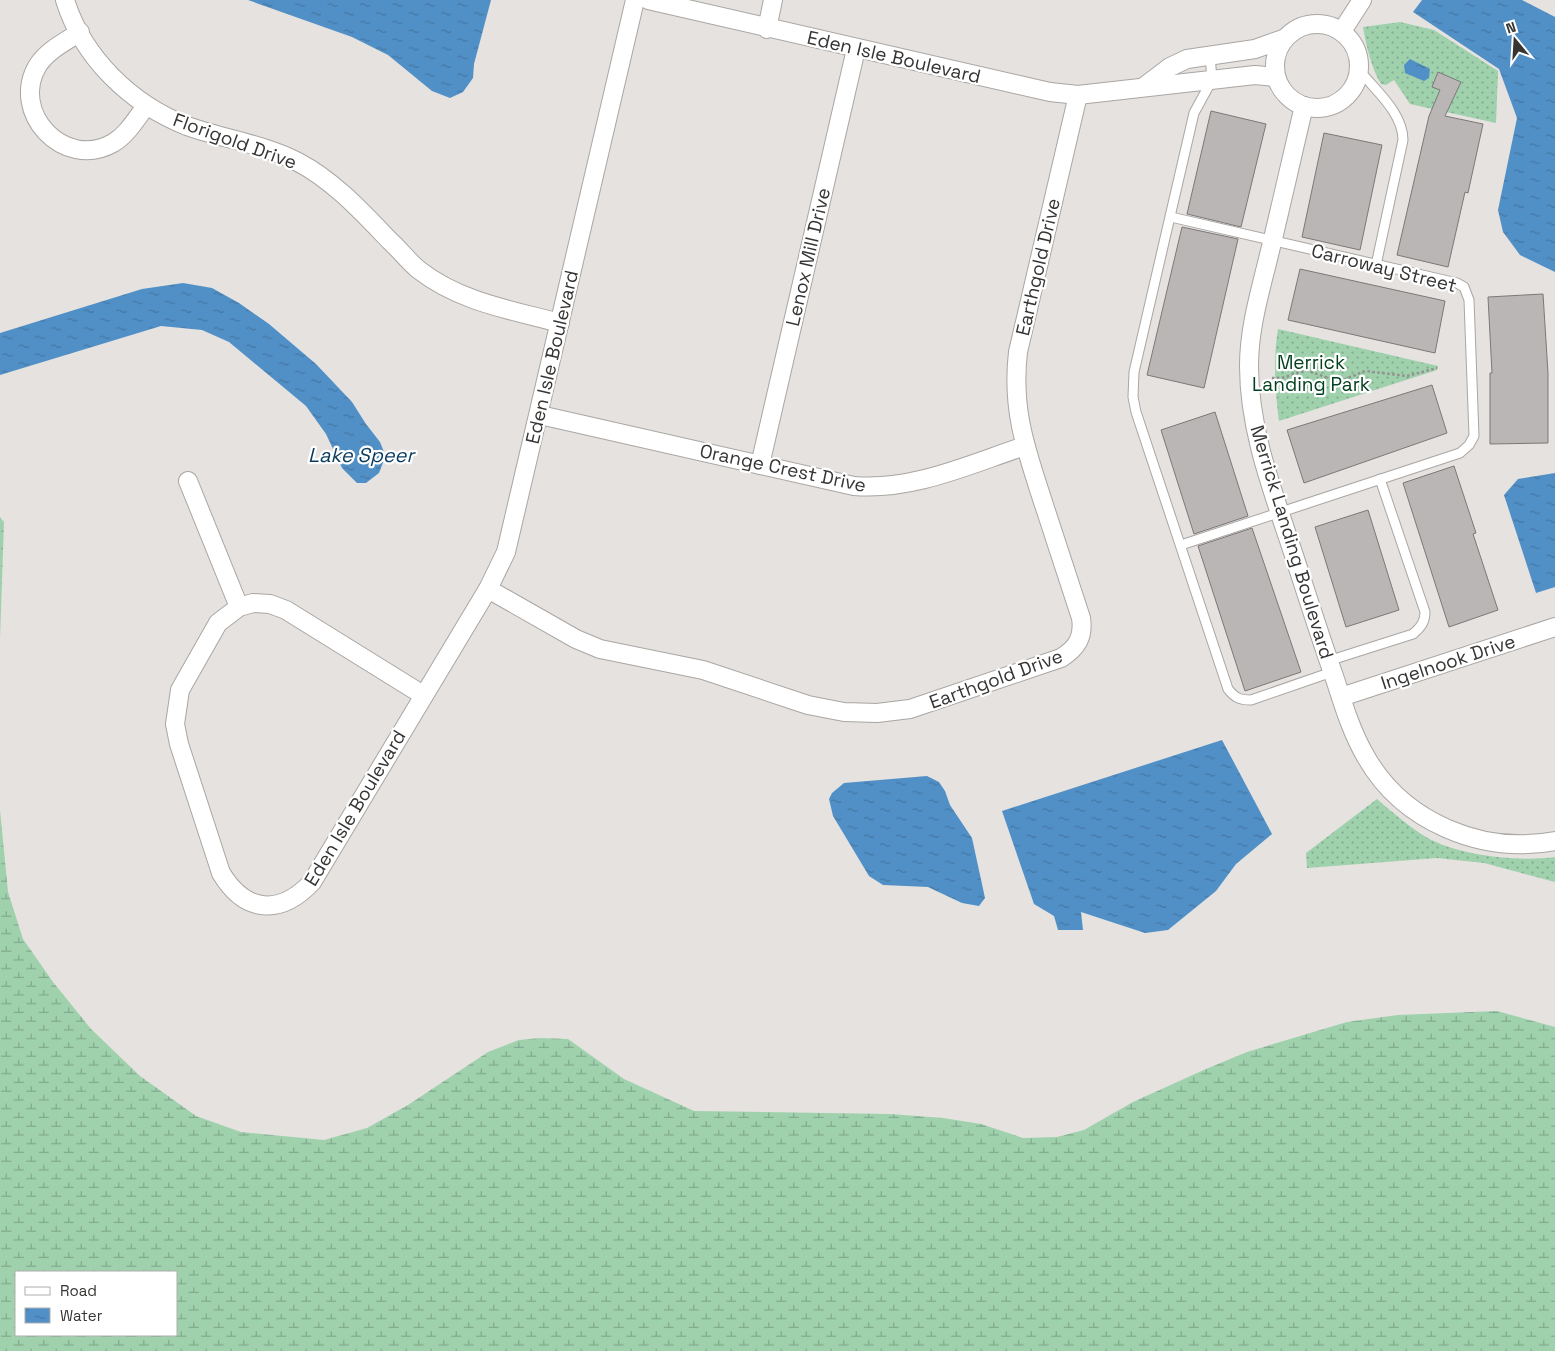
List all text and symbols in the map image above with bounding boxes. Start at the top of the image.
north arrow [1490,15,1540,65]
text: N [1504,18,1518,38]
street label: Eden Isle Boulevard [805,25,983,89]
street label: Florigold Drive [170,107,300,175]
street label: Lenox Mill Drive [780,185,836,329]
street label: Earthgold Drive [1010,196,1066,338]
street label: Carroway Street [1309,238,1459,298]
street label: Eden Isle Boulevard [520,268,584,446]
park label: Merrick Landing Park [1252,350,1370,397]
street label: Merrick Landing Boulevard [1245,422,1339,662]
street label: Orange Crest Drive [697,438,869,498]
water label: Lake Speer [308,442,416,468]
street label: Ingelnook Drive [1377,628,1519,696]
street label: Earthgold Drive [926,643,1066,715]
street label: Eden Isle Boulevard [299,725,411,891]
legend [15,1271,178,1336]
text: Road [60,1281,97,1300]
text: Water [60,1306,103,1325]

